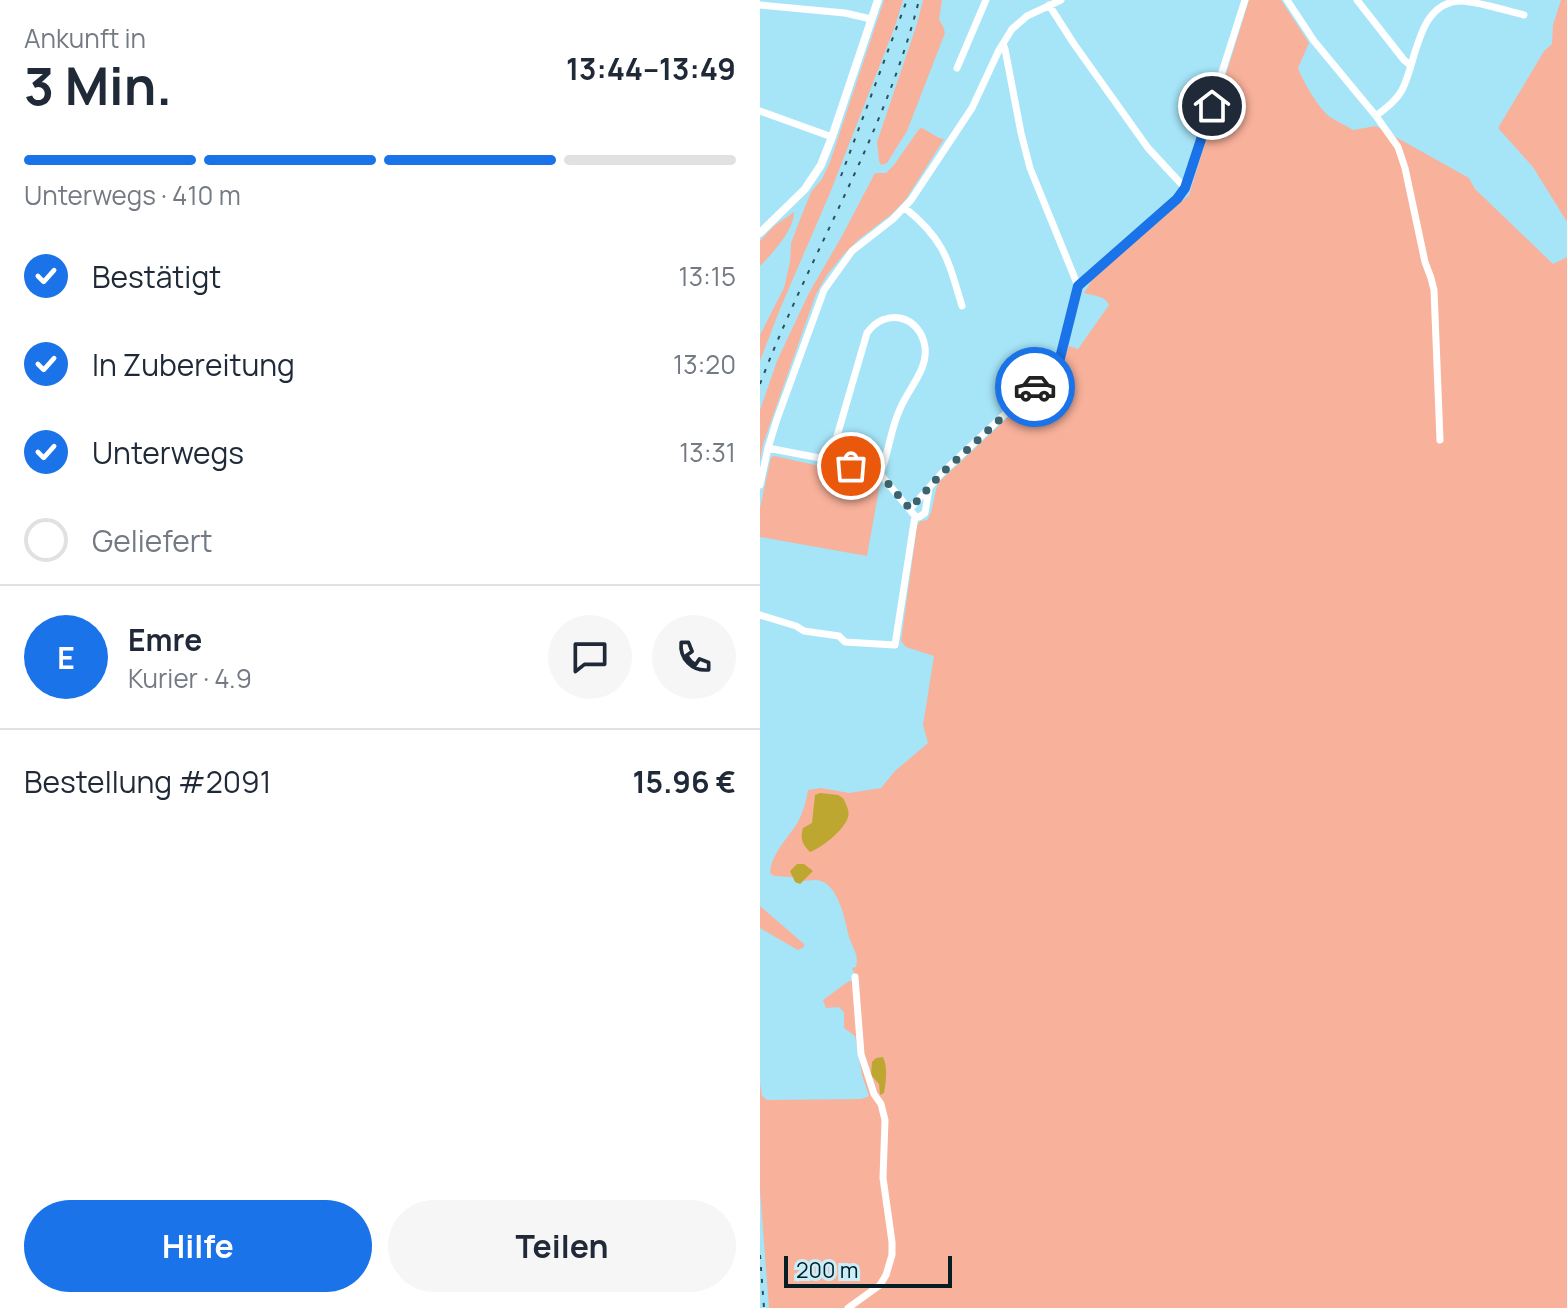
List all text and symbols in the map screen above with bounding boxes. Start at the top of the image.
text: Ankunft in [24,20,146,56]
text: 13:44–13:49 [566,48,736,89]
text: 3 Min. [24,50,172,121]
pin [1178,72,1246,140]
icon: home [1190,84,1234,128]
text: Unterwegs · 410 m [24,177,241,213]
icon: check [24,254,68,298]
text: Bestätigt [92,256,221,297]
text: 13:15 [679,258,736,294]
icon: check [24,342,68,386]
text: In Zubereitung [92,344,295,385]
text: 13:20 [673,346,736,382]
courier [995,347,1075,427]
icon: car [1013,365,1057,409]
icon: check [24,430,68,474]
text: Unterwegs [92,432,244,473]
pin [817,432,885,500]
text: 13:31 [679,434,736,470]
icon: bag [829,444,873,488]
text: Geliefert [92,520,213,561]
button: chat [548,615,632,699]
button: phone [652,615,736,699]
text: Emre [128,619,202,660]
text: E [57,637,75,678]
text: Kurier · 4.9 [128,660,252,696]
text: Bestellung #2091 [24,761,271,802]
text: 15.96 € [632,761,736,802]
button: Hilfe [24,1200,372,1292]
button: Teilen [388,1200,736,1292]
scale bar [784,1252,952,1288]
text: 200 m [796,1255,858,1285]

